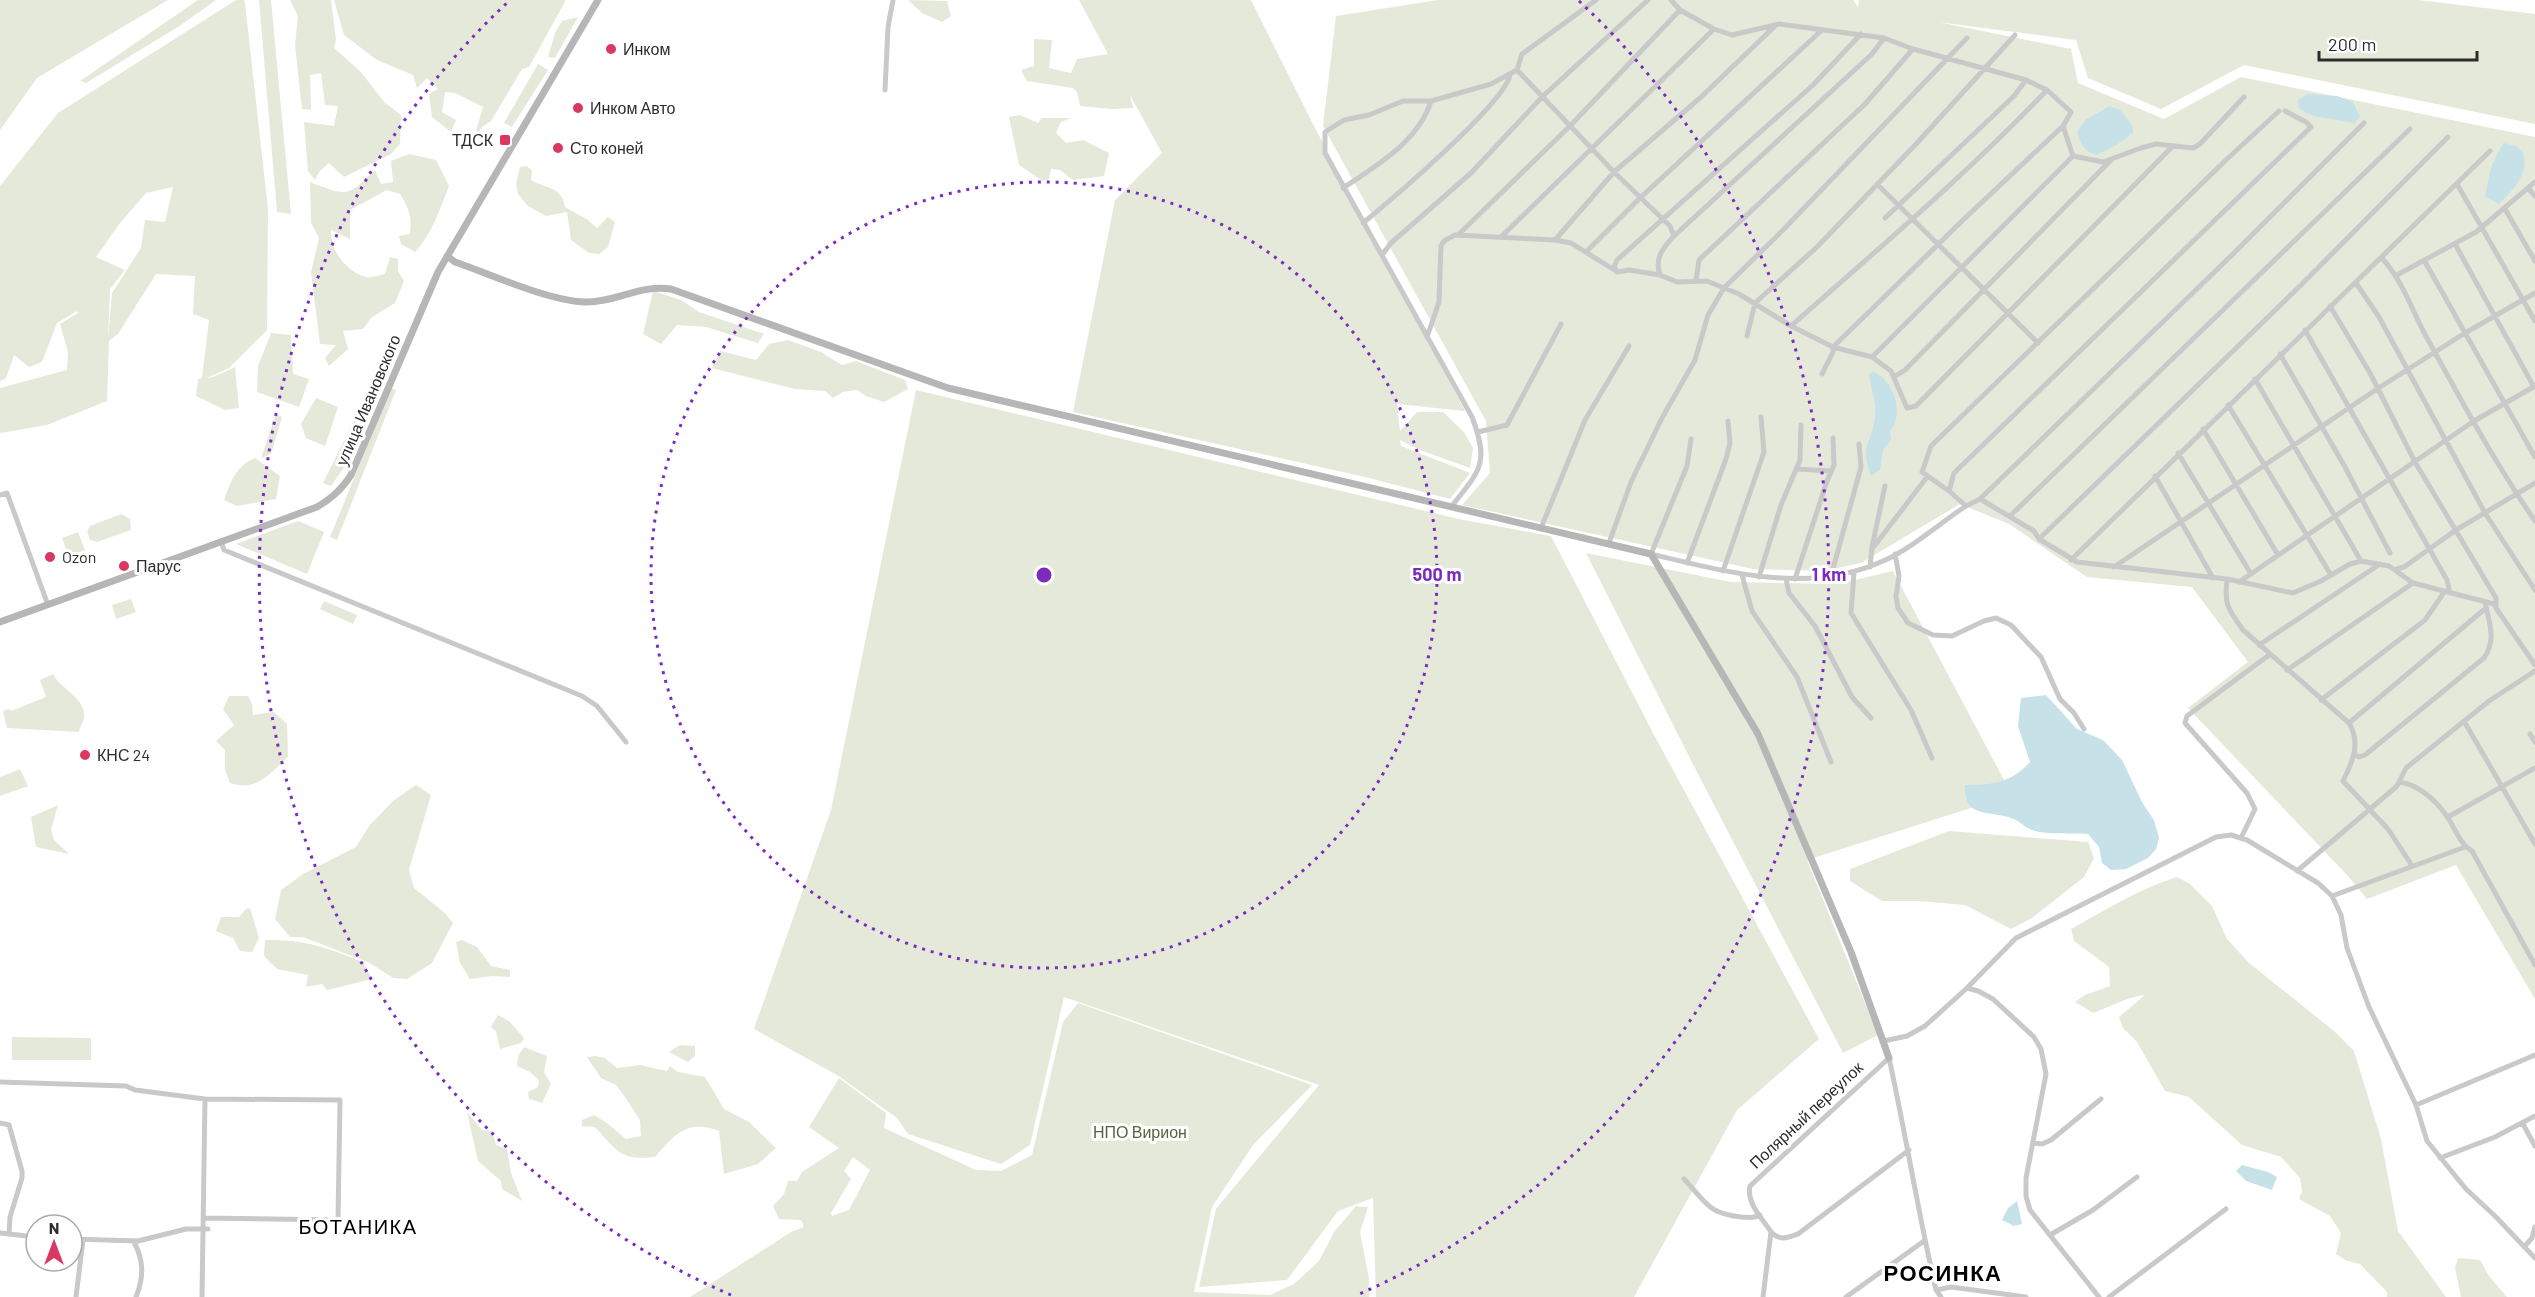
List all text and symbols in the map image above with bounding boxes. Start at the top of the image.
scale bar [2319,24,2476,62]
text: 200 m [2328,33,2376,55]
place label: Инком [623,39,670,58]
marker: Инком [604,42,618,56]
place label: Инком Авто [590,98,676,117]
marker: Инком Авто [571,101,585,115]
place label: ТДСК [452,130,494,149]
marker: ТДСК [498,133,512,147]
place label: Сто коней [570,138,644,157]
marker: Сто коней [551,141,565,155]
street label: улица Ивановского [331,331,404,468]
place label: Ozon [62,547,96,566]
marker: Ozon [43,550,57,564]
place label: Парус [136,556,181,575]
marker: Парус [117,559,131,573]
text: 500 m [1413,563,1461,585]
text: 1 km [1812,563,1846,585]
centre of rings [1034,565,1054,585]
place label: КНС 24 [97,745,150,764]
marker: КНС 24 [78,748,92,762]
street label: Полярный переулок [1745,1057,1867,1172]
park label: НПО Вирион [1093,1122,1187,1141]
north arrow [24,1213,84,1273]
district label: БОТАНИКА [298,1214,418,1238]
text: N [49,1218,59,1237]
district label: РОСИНКА [1884,1259,2002,1285]

